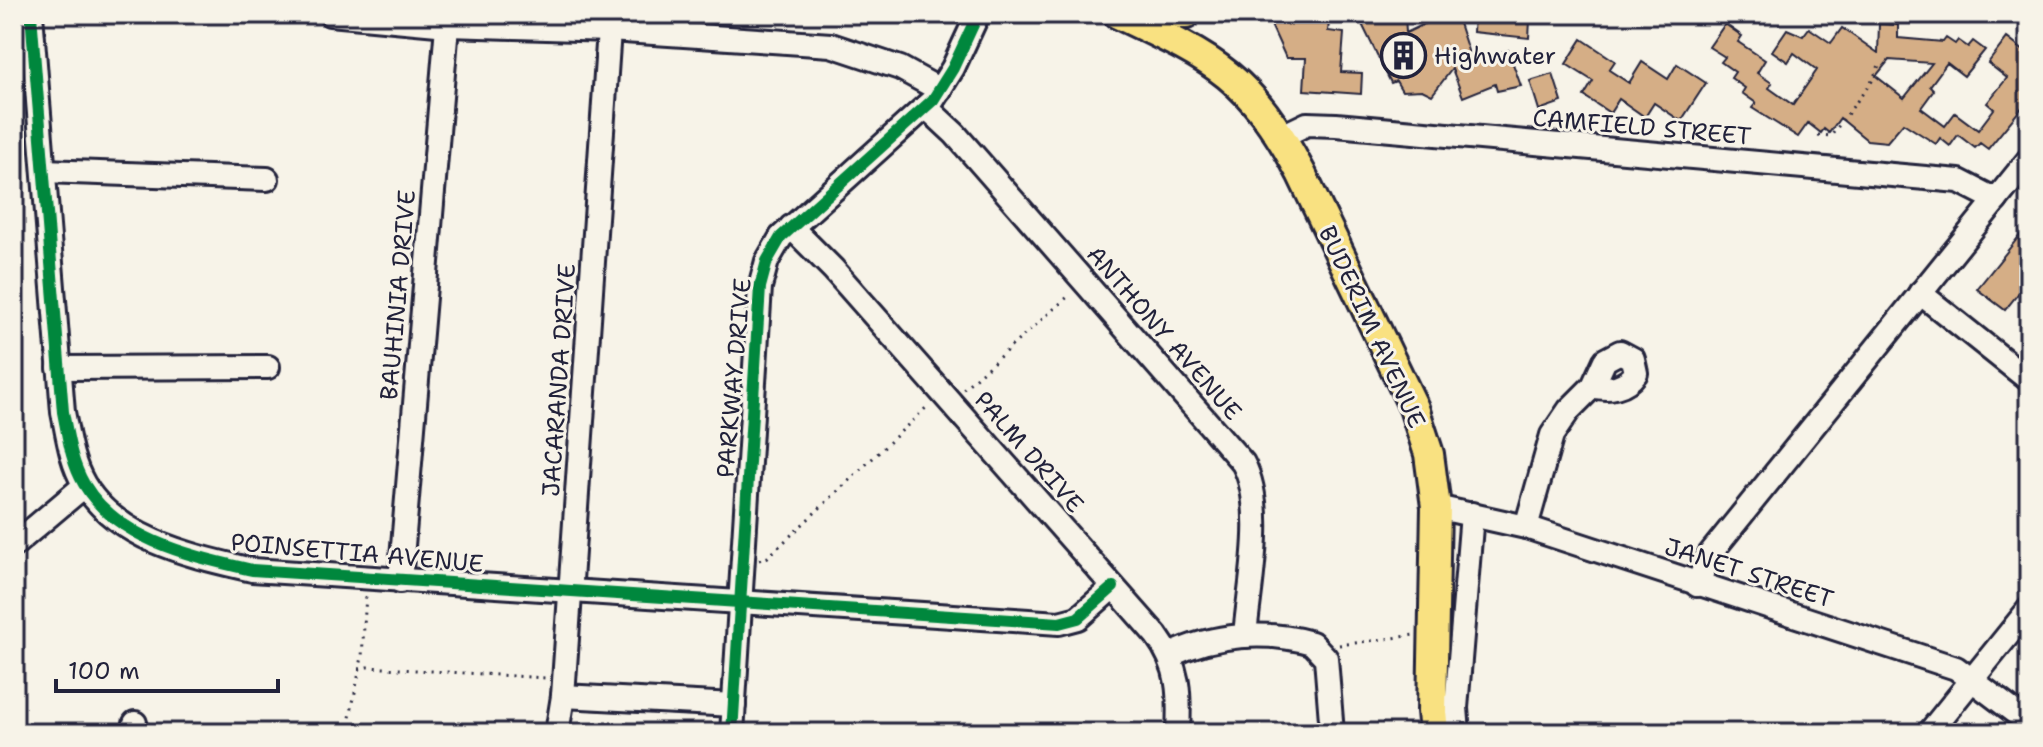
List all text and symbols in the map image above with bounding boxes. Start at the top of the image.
building icon: Highwater [1379,32,1427,80]
place label: Highwater [1434,40,1556,72]
street label: CAMFIELD STREET [1531,101,1753,153]
street label: BAUHINIA DRIVE [373,188,423,402]
street label: BUDERIM AVENUE [1311,221,1433,433]
street label: ANTHONY AVENUE [1079,239,1249,427]
street label: JACARANDA DRIVE [535,262,583,498]
street label: PARKWAY DRIVE [709,277,759,479]
street label: PALM DRIVE [967,384,1091,520]
street label: POINSETTIA AVENUE [229,526,485,580]
street label: JANET STREET [1660,531,1838,615]
scale bar [56,643,278,693]
text: 100 m [68,655,140,687]

